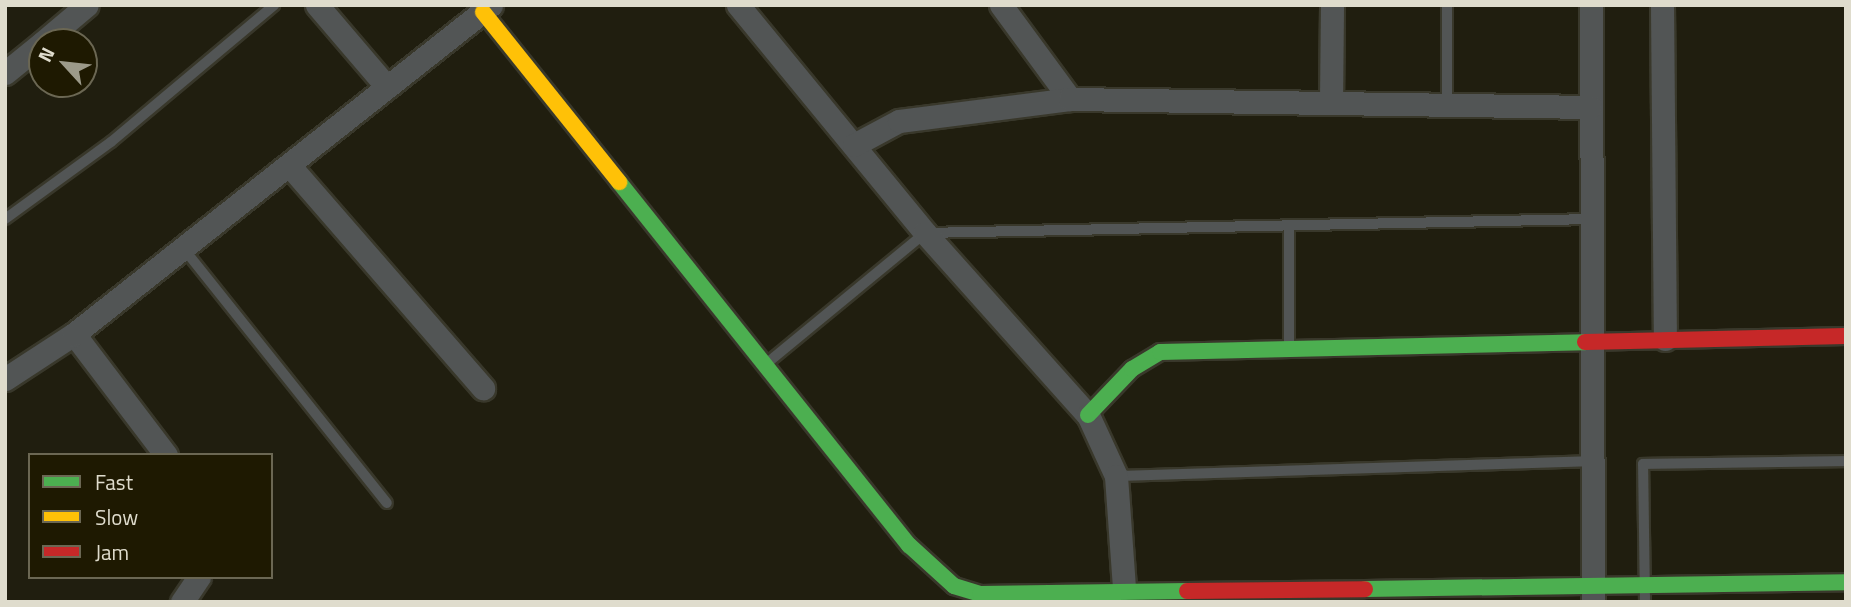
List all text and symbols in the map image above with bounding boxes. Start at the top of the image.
north arrow [28,28,98,98]
text: N [30,42,62,67]
legend [28,453,273,579]
text: Fast [95,466,133,498]
text: Slow [95,501,138,533]
text: Jam [95,536,129,568]

